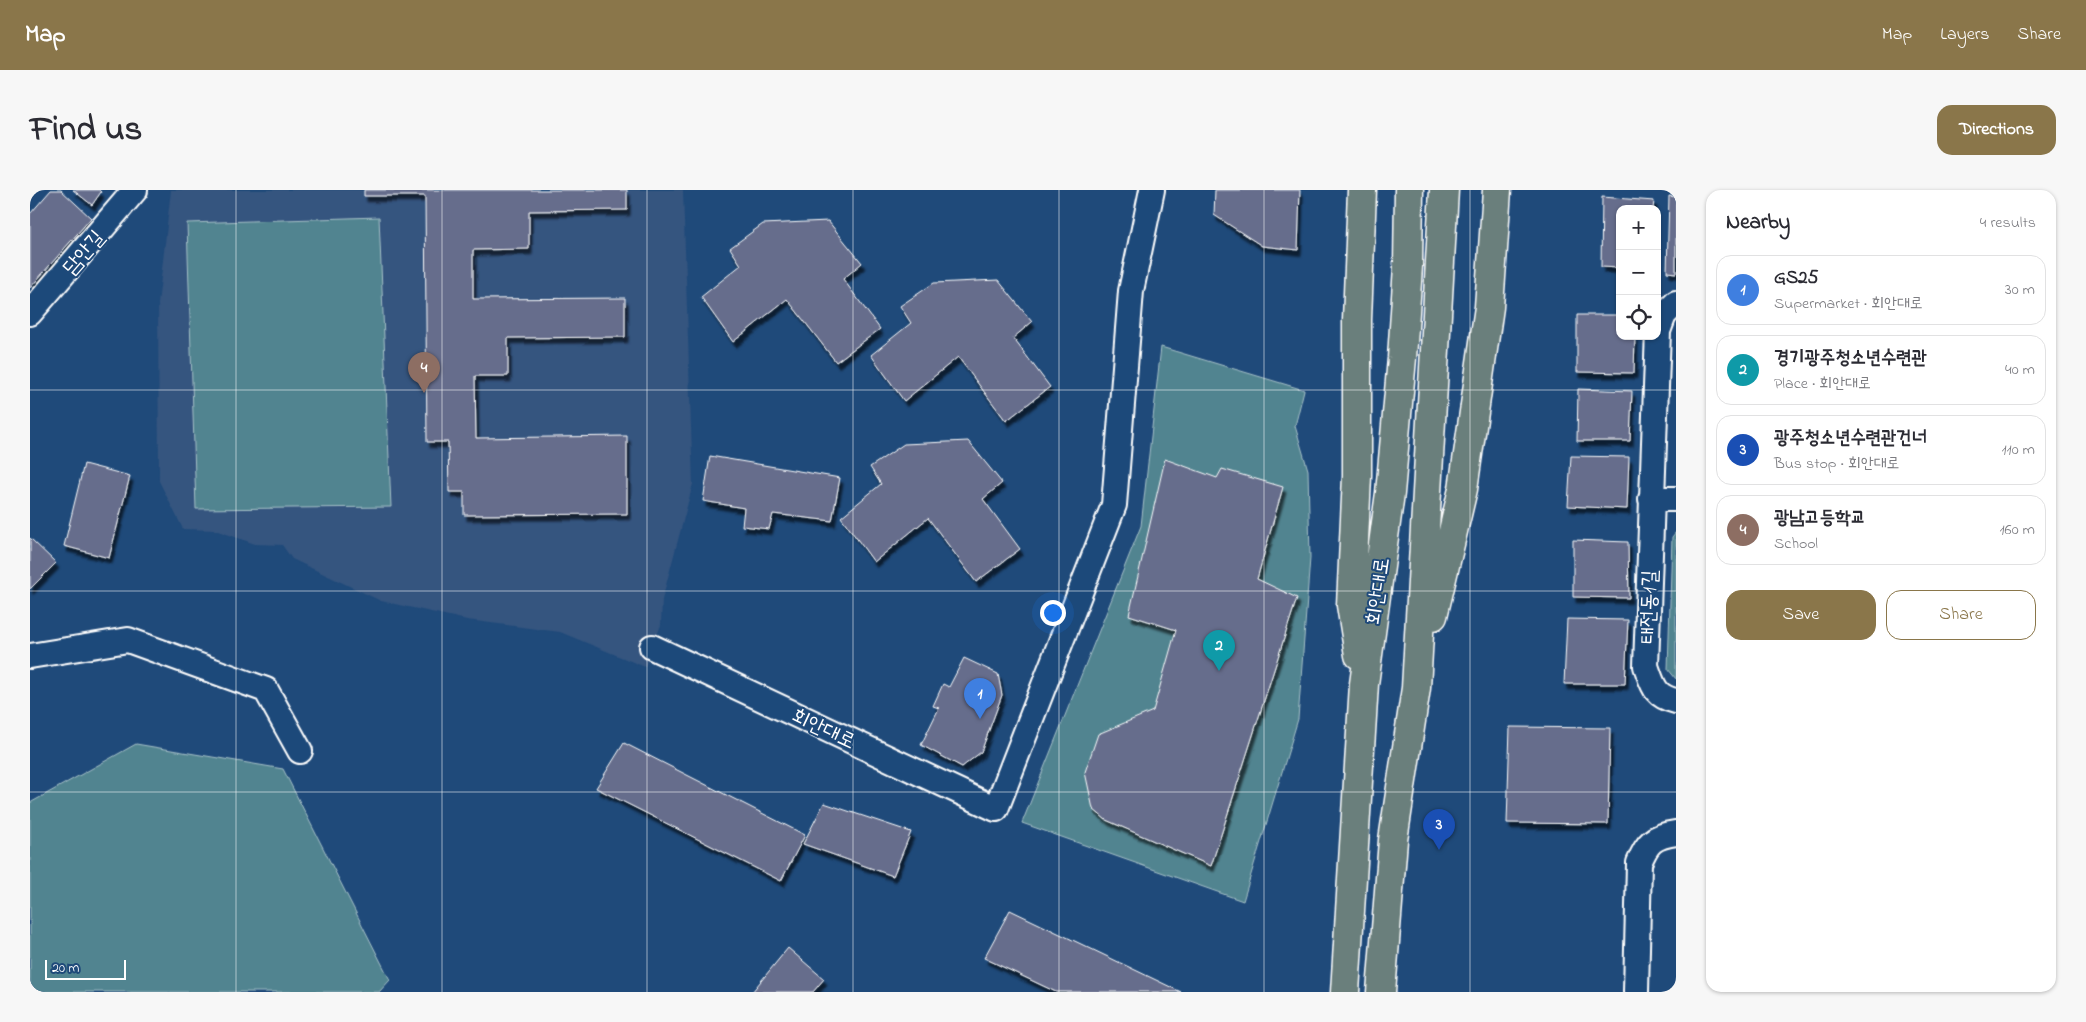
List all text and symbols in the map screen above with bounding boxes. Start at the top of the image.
text: Map [25,18,66,53]
text: Map [1882,22,1912,48]
text: Layers [1940,22,1990,48]
text: Share [2018,22,2061,48]
text: Find us [30,105,142,156]
button: Directions [1937,105,2056,155]
map controls [1616,205,1661,340]
button: + [1616,205,1661,250]
text: Nearby [1726,208,1790,238]
text: 4 results [1980,211,2036,235]
street label: 담안길 [57,224,113,282]
button: − [1616,250,1661,295]
text: GS25 [1774,265,1818,292]
text: 1 [1740,278,1746,302]
text: 30 m [2005,278,2035,302]
text: Supermarket · 회안대로 [1774,292,1923,316]
button: locate [1616,295,1661,340]
text: 경기광주청소년수련관 [1774,345,1927,372]
pin: 4 [408,352,440,393]
text: 2 [1739,358,1747,382]
text: 40 m [2005,358,2035,382]
text: Place · 회안대로 [1774,372,1871,396]
text: 광주청소년수련관건너 [1774,425,1927,452]
text: 3 [1740,438,1746,462]
text: 110 m [2001,438,2035,462]
text: Bus stop · 회안대로 [1774,452,1899,476]
text: 광남고등학교 [1774,505,1866,532]
text: 4 [1740,518,1746,542]
text: 160 m [2000,518,2035,542]
text: School [1774,532,1818,556]
street label: 회안대로 [1359,556,1399,627]
street label: 태전동1길 [1634,569,1666,645]
button: Save [1726,590,1876,640]
button: Share [1886,590,2036,640]
your location [1040,600,1066,626]
pin: 2 [1203,630,1235,671]
pin: 1 [964,678,996,719]
street label: 회안대로 [786,702,860,758]
pin: 3 [1423,809,1455,850]
scale bar [45,957,126,980]
text: 20 m [52,958,79,979]

